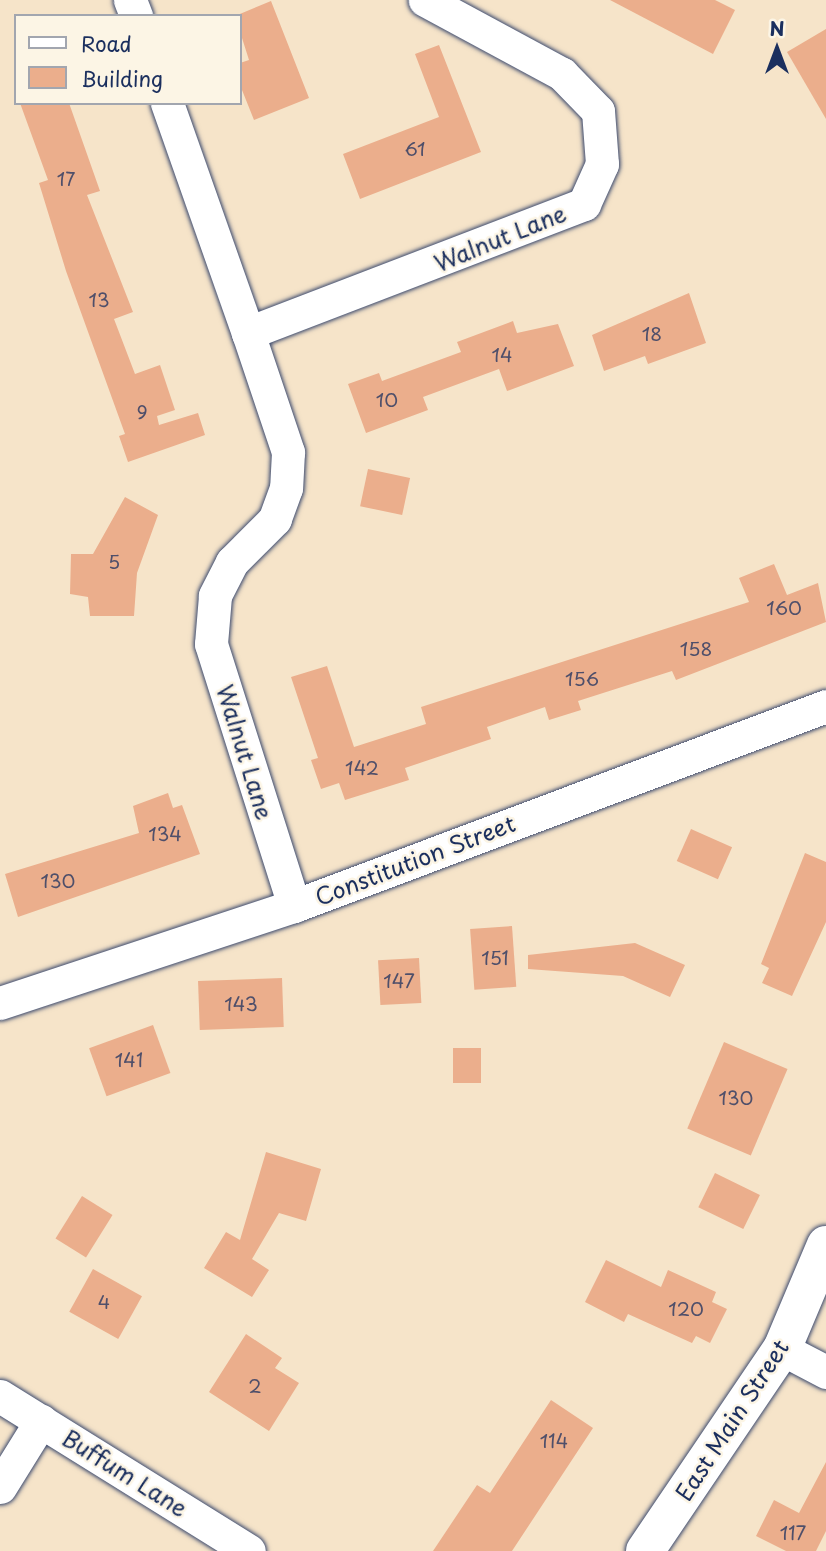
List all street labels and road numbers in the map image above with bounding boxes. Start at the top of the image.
street label: Walnut Lane [430,199,570,277]
street label: Walnut Lane [211,681,279,823]
street label: Constitution Street [311,809,519,911]
street label: East Main Street [670,1334,794,1506]
street label: Buffum Lane [57,1424,193,1522]

